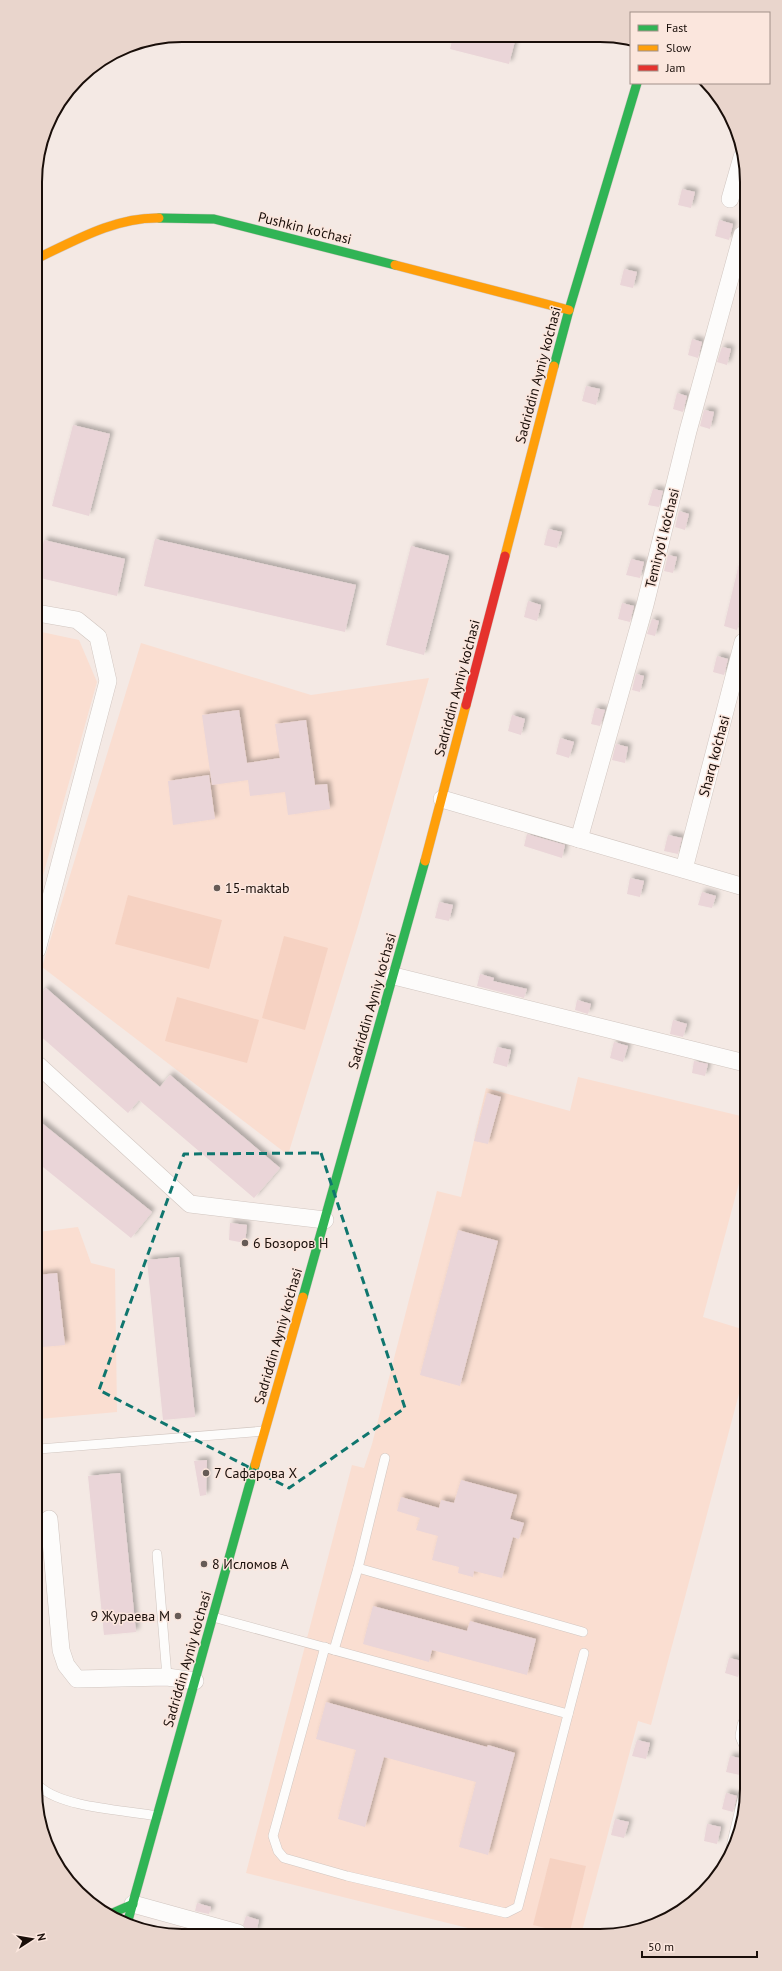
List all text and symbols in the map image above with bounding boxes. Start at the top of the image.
legend [630,12,770,84]
text: Fast [666,20,687,35]
text: Slow [666,40,691,55]
text: Jam [665,60,685,75]
street label: Pushkin ko'chasi [256,208,354,248]
street label: Sadriddin Ayniy ko'chasi [511,305,565,445]
street label: Temiryo'l ko'chasi [641,486,683,590]
street label: Sadriddin Ayniy ko'chasi [430,618,484,758]
street label: Sharq ko'chasi [694,713,734,799]
place label: 15-maktab [225,879,290,897]
marker: 15-maktab [212,883,222,893]
street label: Sadriddin Ayniy ko'chasi [344,931,400,1071]
place label: 6 Бозоров Н [253,1234,328,1252]
marker: 6 Бозоров Н [240,1238,250,1248]
street label: Sadriddin Ayniy ko'chasi [250,1266,306,1406]
place label: 7 Сафарова Х [214,1464,297,1482]
marker: 7 Сафарова Х [201,1468,211,1478]
place label: 8 Исломов А [212,1555,290,1573]
marker: 8 Исломов А [199,1559,209,1569]
street label: Sadriddin Ayniy ko'chasi [159,1589,215,1729]
place label: 9 Жураева М [90,1607,170,1625]
marker: 9 Жураева М [173,1611,183,1621]
north arrow [12,1919,52,1959]
text: N [34,1932,49,1942]
scale bar [642,1933,757,1959]
text: 50 m [648,1939,674,1954]

